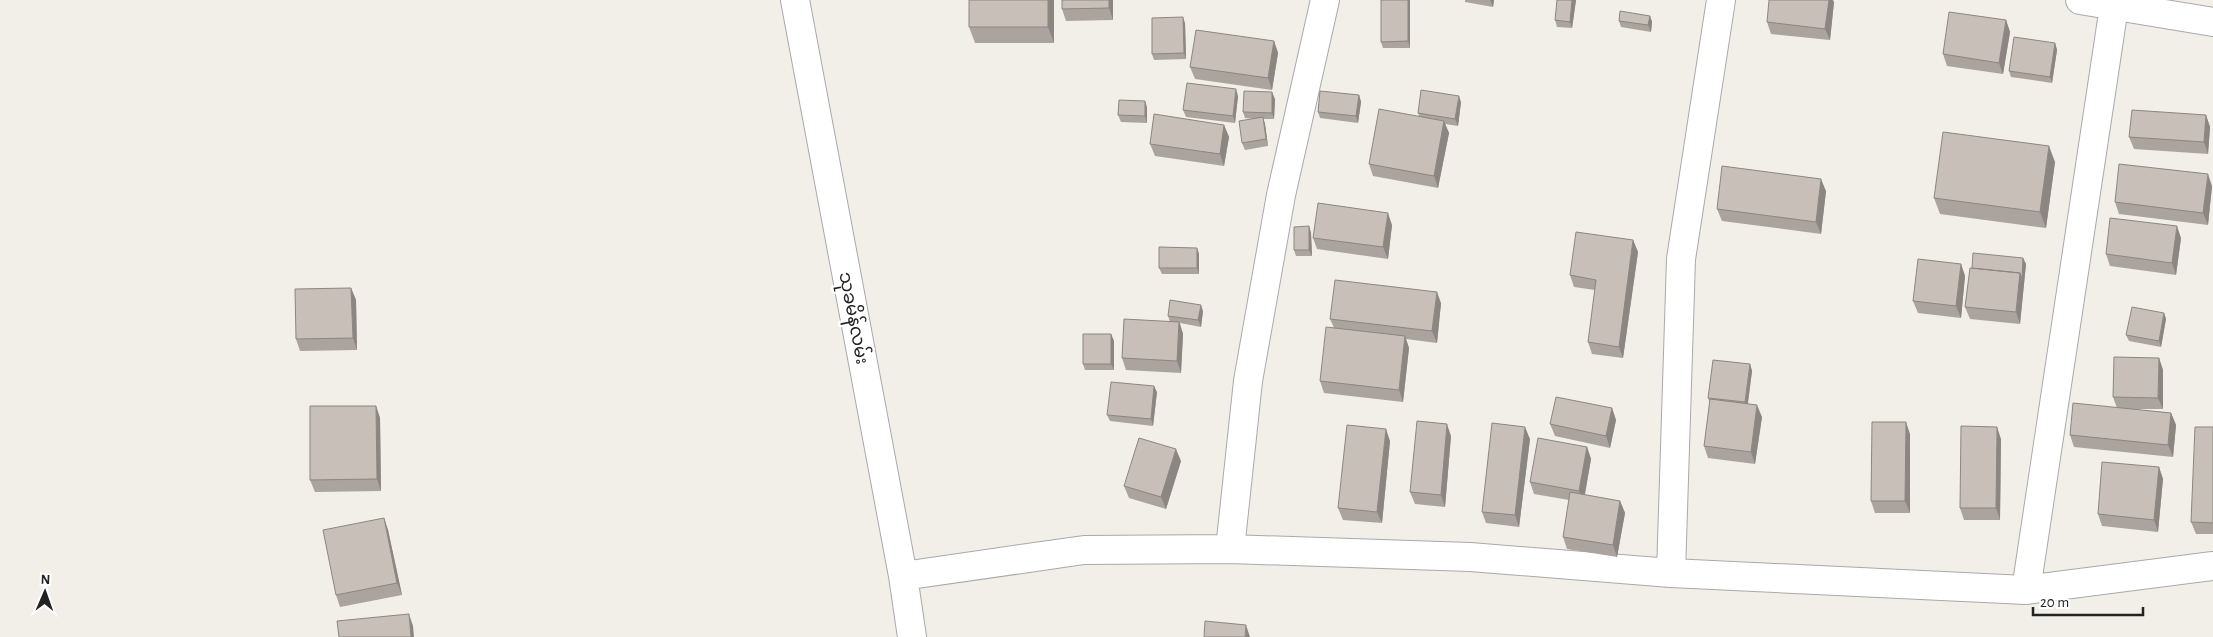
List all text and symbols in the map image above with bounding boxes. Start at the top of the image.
street label: သုခမိန်လမ်း [830,269,877,367]
north arrow [20,567,70,617]
text: N [40,573,51,587]
scale bar [2033,584,2143,616]
text: 20 m [2040,595,2069,610]

